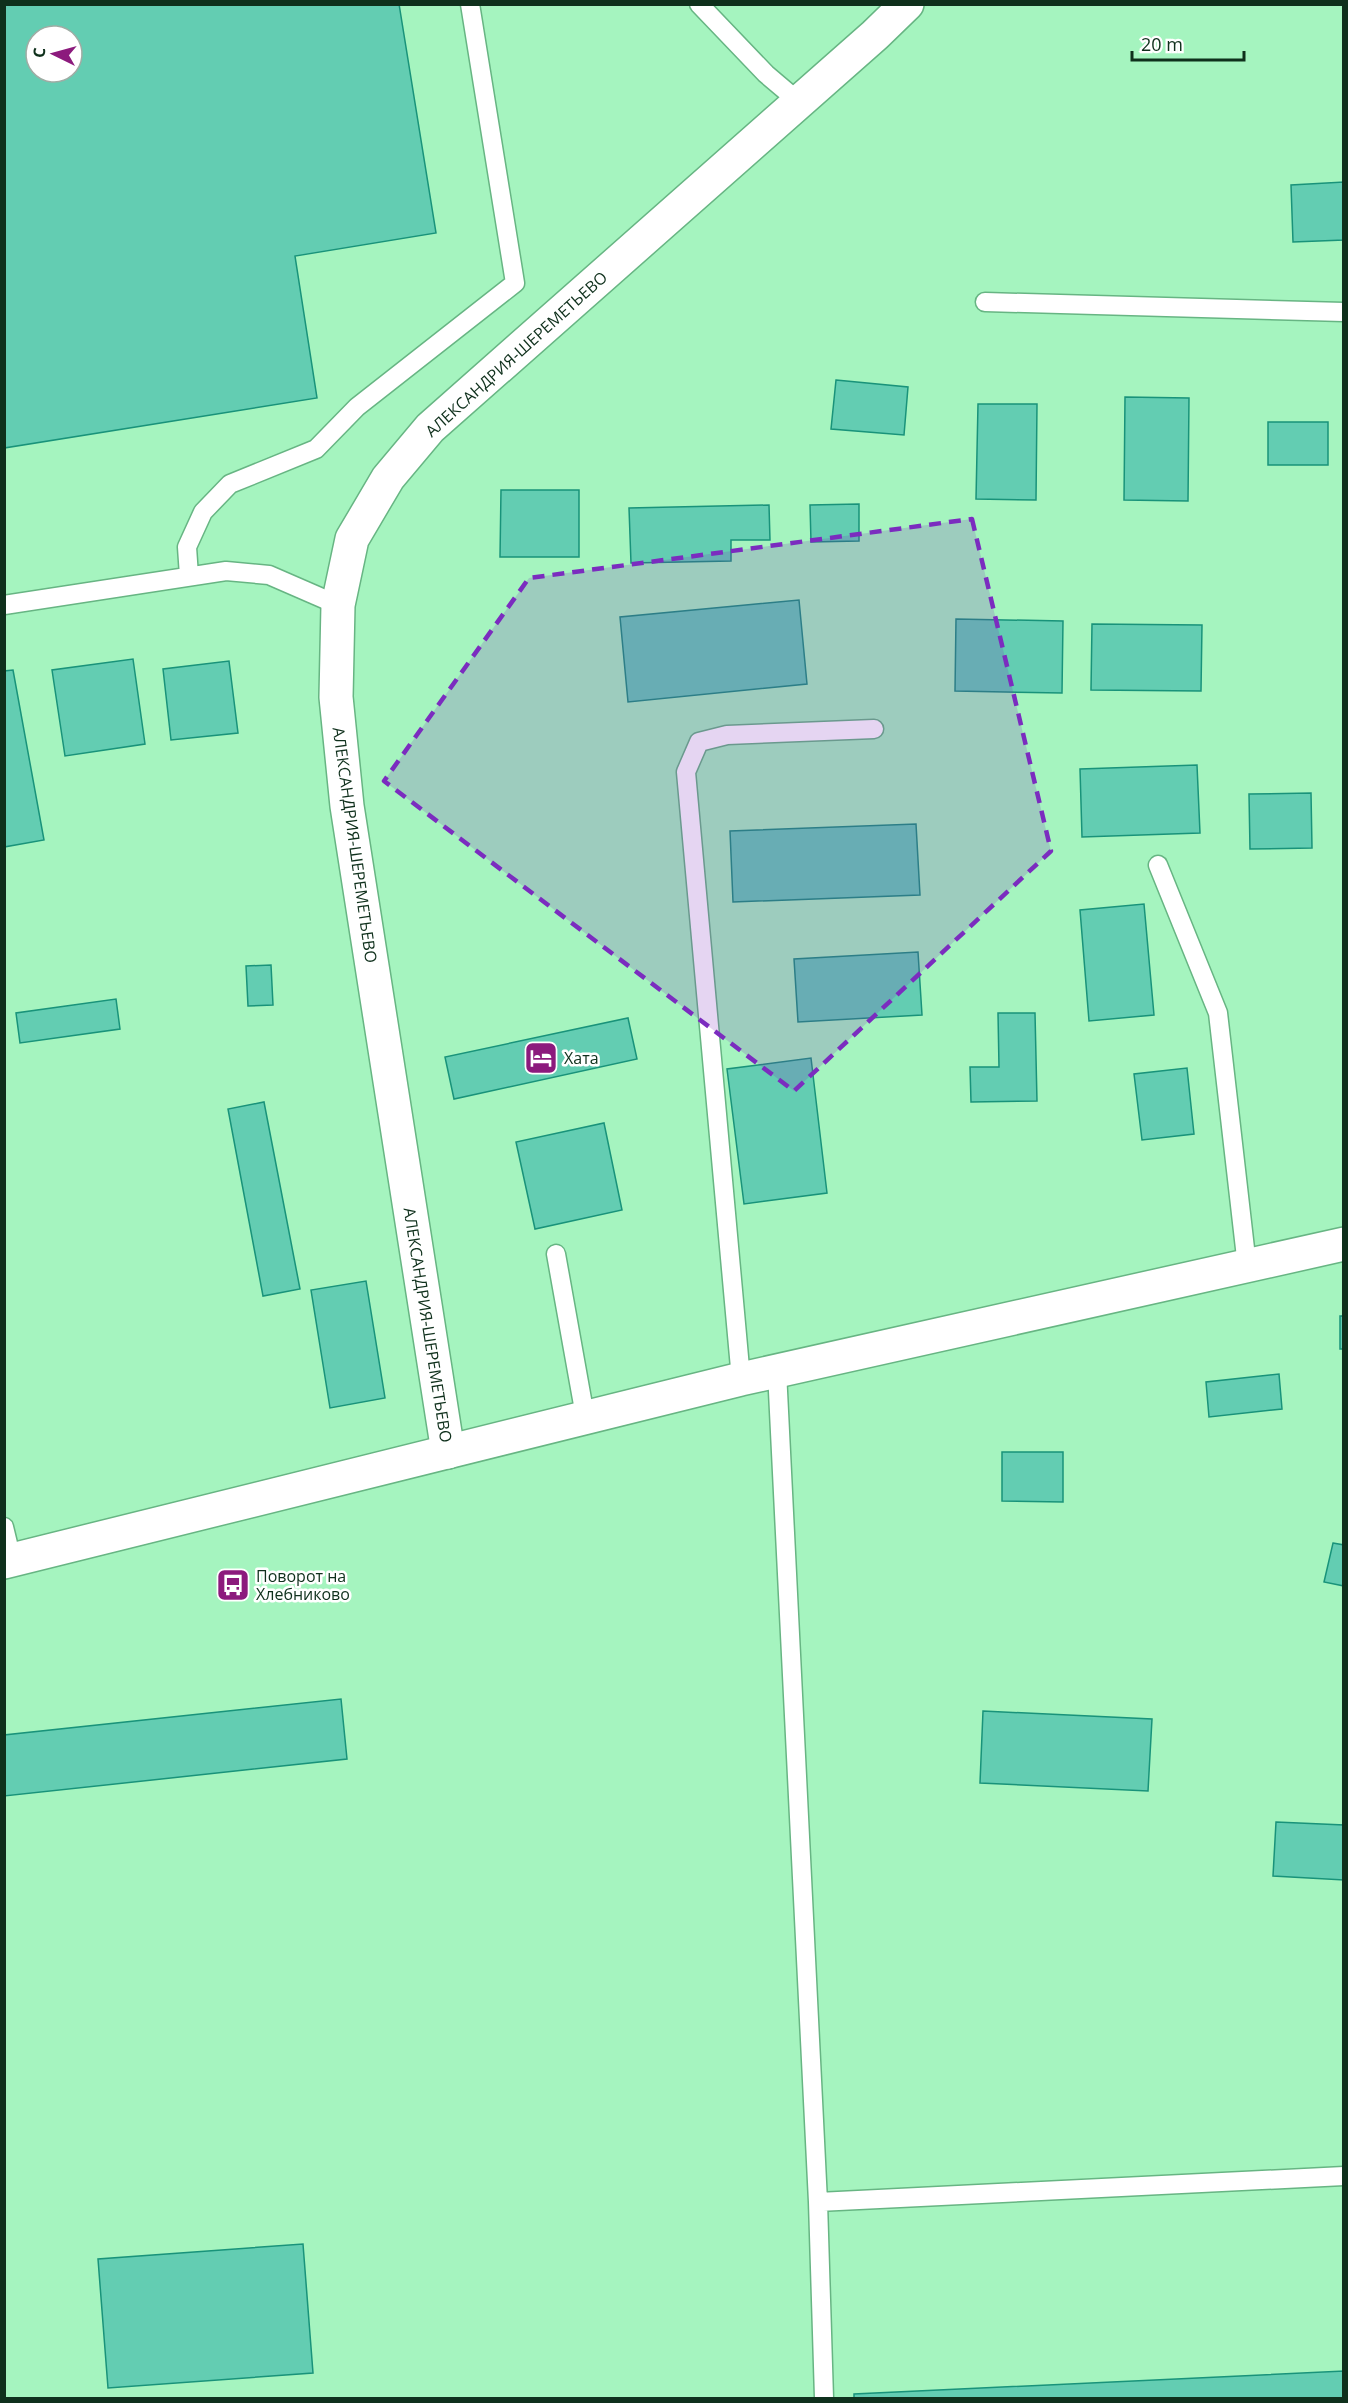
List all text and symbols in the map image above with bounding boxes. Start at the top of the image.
north arrow [24,24,84,84]
scale bar [1132,24,1244,62]
text: 20 m [1141,32,1183,56]
text: С [28,47,50,59]
street label: АЛЕКСАНДРИЯ-ШЕРЕМЕТЬЕВО [420,266,612,442]
street label: АЛЕКСАНДРИЯ-ШЕРЕМЕТЬЕВО [328,726,382,964]
hotel icon: Хата [523,1040,559,1076]
place label: Хата [564,1047,599,1069]
street label: АЛЕКСАНДРИЯ-ШЕРЕМЕТЬЕВО [399,1206,457,1444]
place label: Поворот на Хлебниково [256,1565,350,1605]
bus stop icon: Поворот на Хлебниково [215,1567,251,1603]

